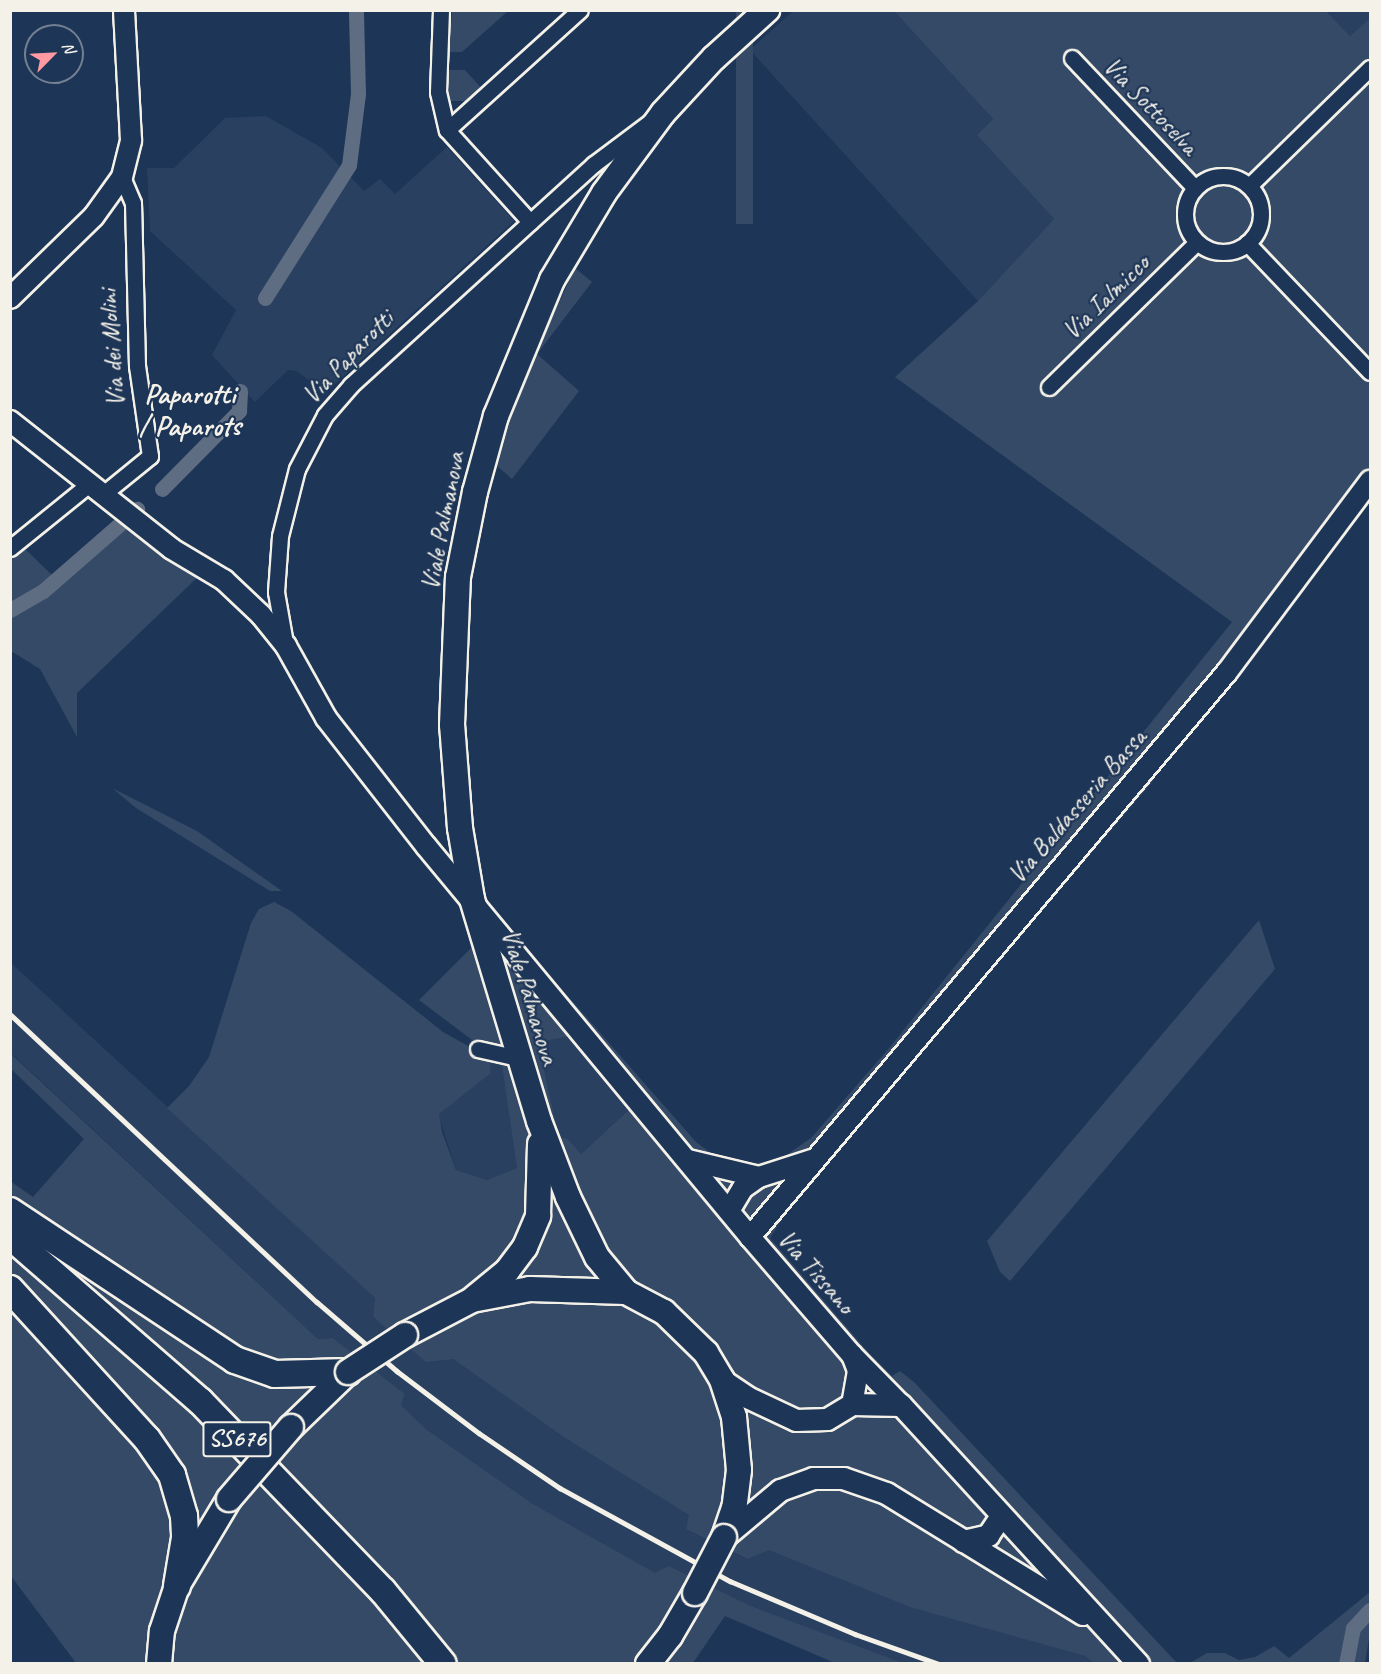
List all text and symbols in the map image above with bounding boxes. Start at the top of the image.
north arrow [24,24,84,84]
text: N [57,39,80,56]
street label: Via Sottoselva [1097,51,1205,161]
street label: Via Ialmicco [1056,248,1156,346]
street label: Via dei Molini [92,288,132,408]
street label: Via Paparotti [296,304,400,410]
district label: Paparotti / Paparots [139,377,241,443]
street label: Viale Palmanova [414,449,472,593]
street label: Via Baldasseria Bassa [1001,722,1153,890]
street label: Viale Palmanova [494,925,566,1069]
street label: Via Tissano [771,1224,861,1320]
road number: SS676 [201,1418,273,1460]

